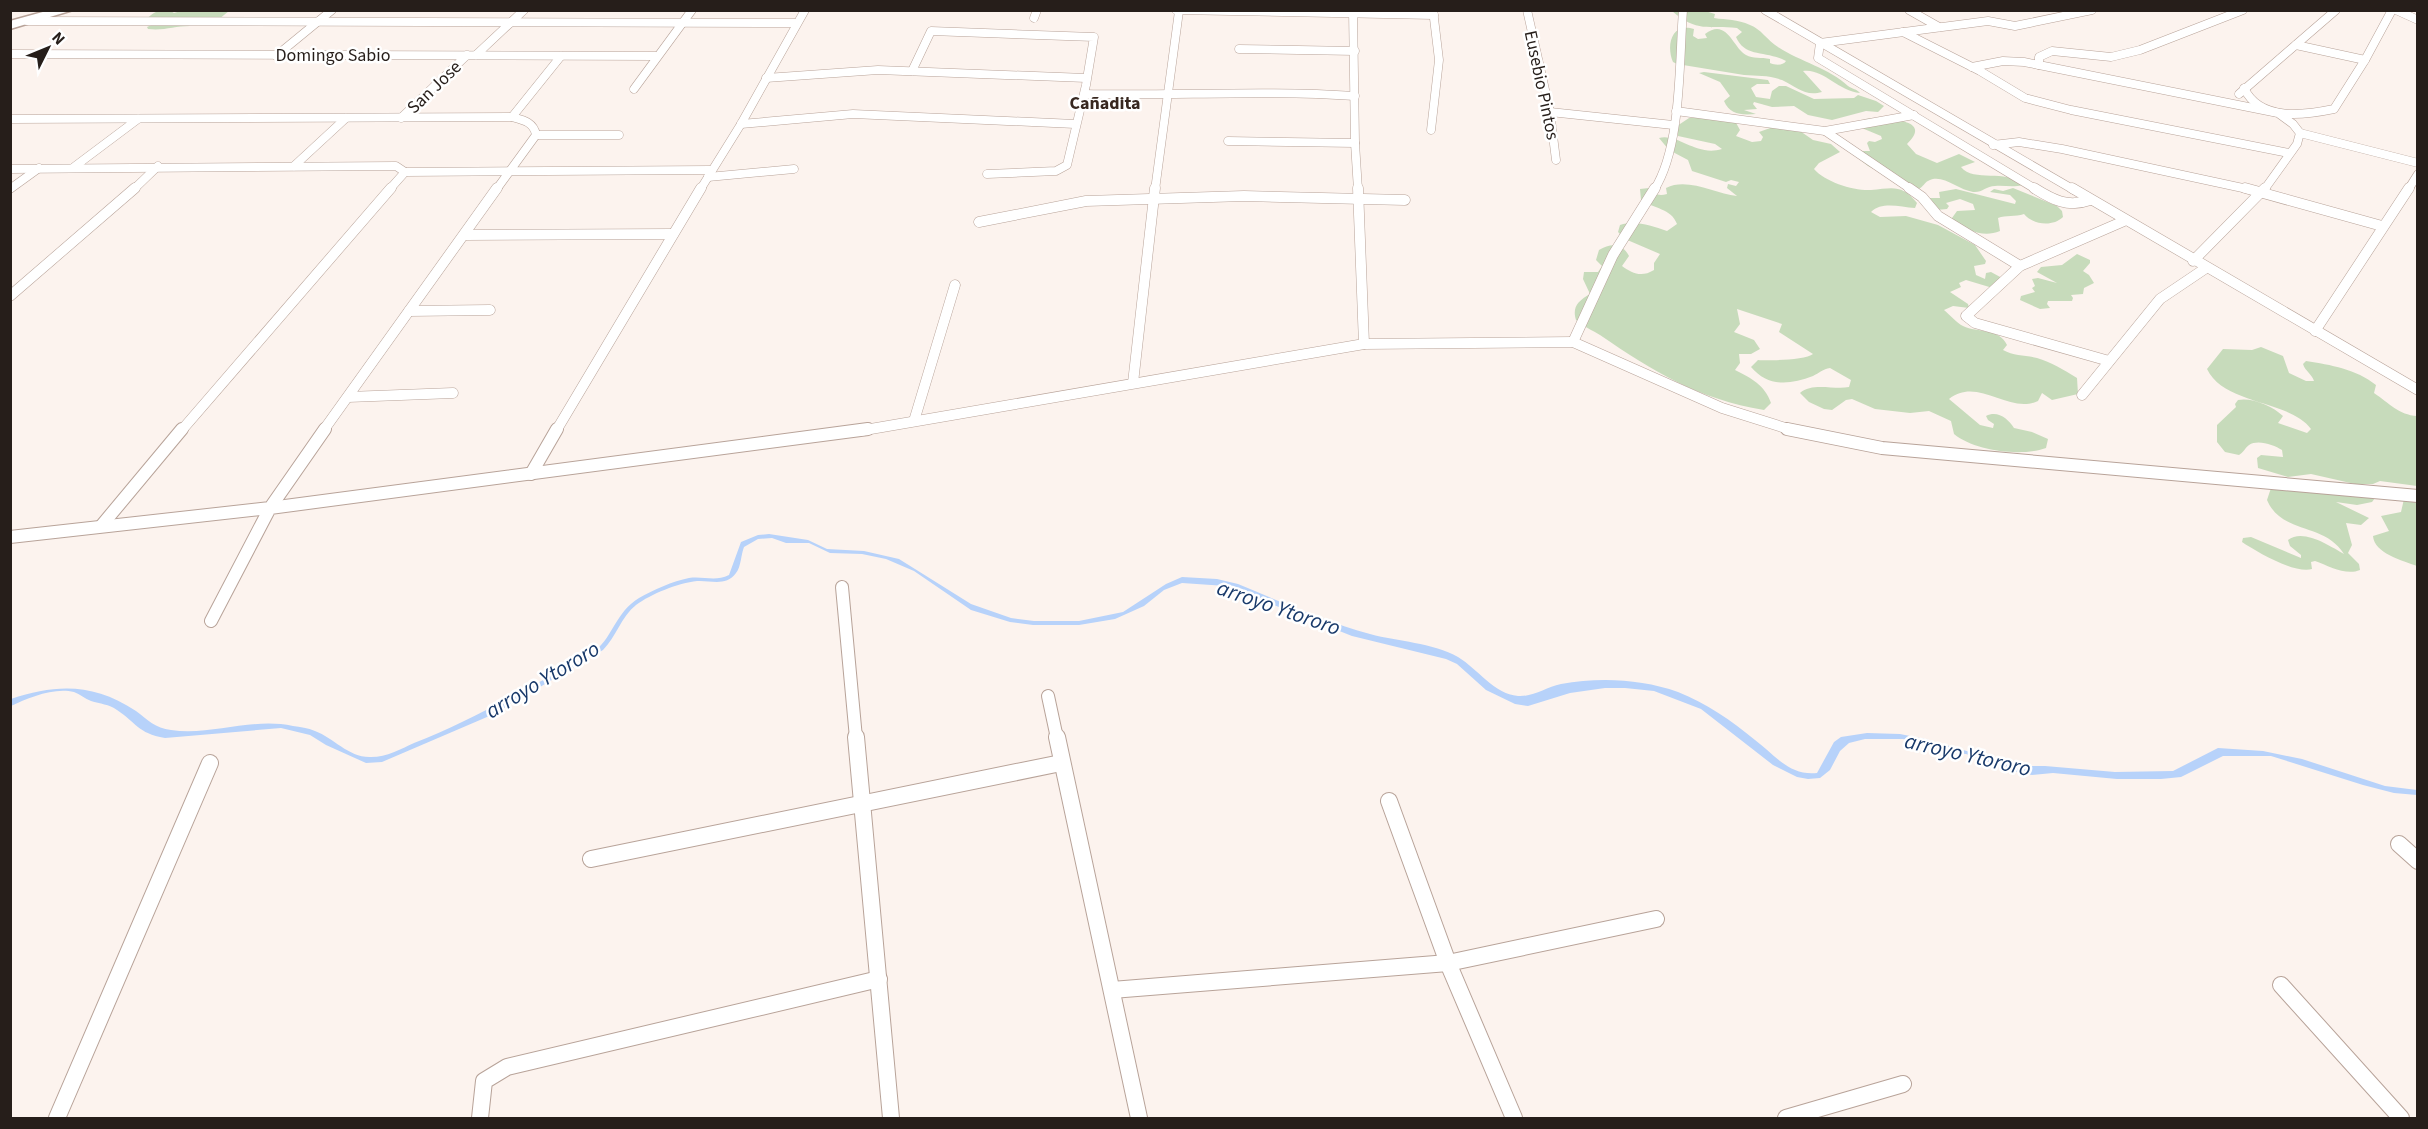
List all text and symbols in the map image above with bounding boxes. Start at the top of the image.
north arrow [18,18,78,78]
text: N [47,27,70,50]
street label: Eusebio Pintos [1518,28,1565,142]
street label: Domingo Sabio [275,43,391,68]
street label: San Jose [402,55,467,120]
district label: Cañadita [1069,91,1141,116]
water label: arroyo Ytororo [1213,572,1345,644]
water label: arroyo Ytororo [479,633,606,727]
water label: arroyo Ytororo [1901,725,2034,785]

